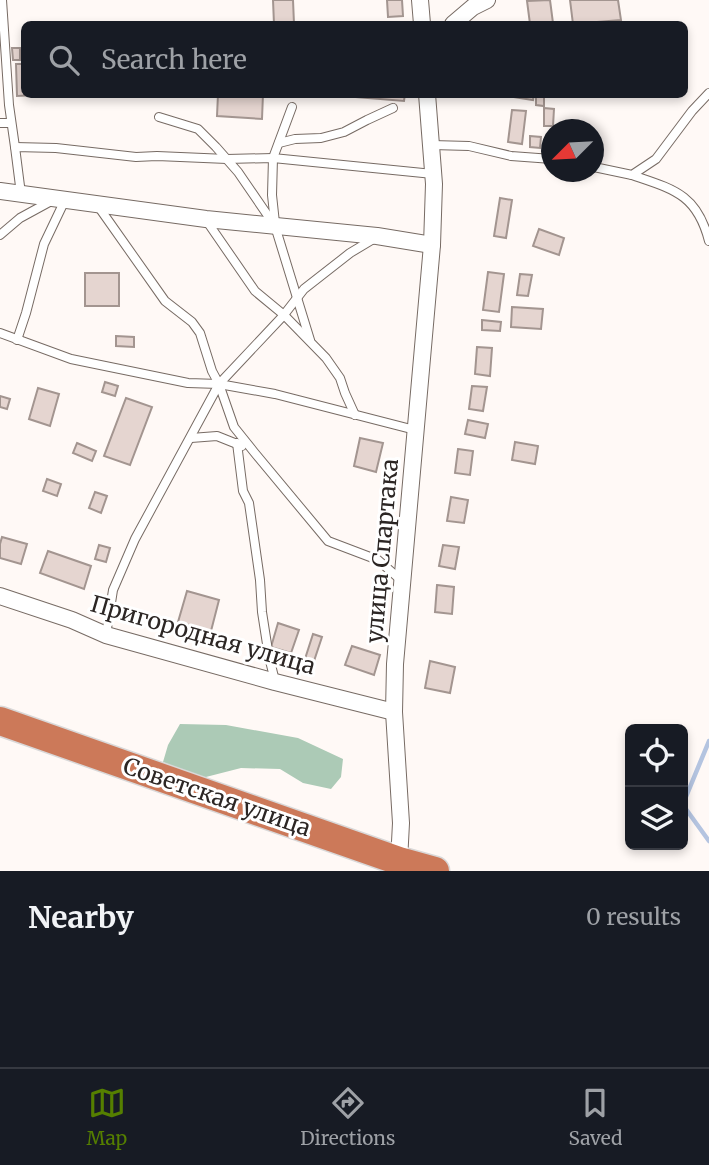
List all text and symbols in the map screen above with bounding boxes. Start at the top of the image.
search box [21,21,688,98]
icon: search [45,41,83,79]
text: Search here [101,43,247,76]
north arrow [541,119,604,182]
street label: улица Спартака [359,458,404,644]
street label: Пригородная улица [87,589,319,681]
map controls [625,724,688,850]
button: locate [625,724,688,787]
street label: Советская улица [120,751,315,842]
button: layers [625,787,688,850]
text: Nearby [28,898,134,936]
text: 0 results [586,902,681,931]
tab: Map [87,1084,127,1150]
tab: Directions [300,1084,395,1150]
tab: Saved [569,1084,622,1150]

